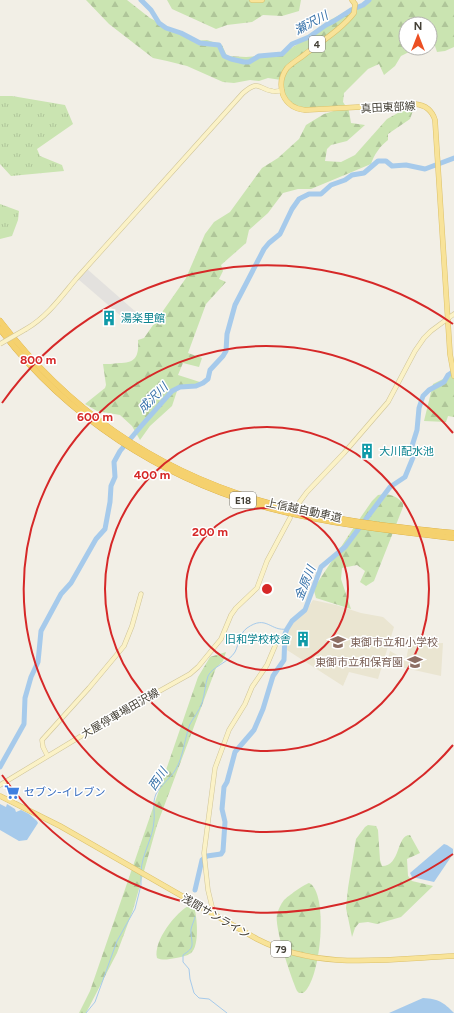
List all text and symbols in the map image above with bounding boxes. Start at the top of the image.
water label: 瀬沢川 [292,7,332,38]
north arrow [398,16,438,56]
text: N [414,20,422,33]
road number: 4 [309,36,325,52]
street label: 真田東部線 [360,100,416,115]
building icon: 湯楽里館 [100,309,118,327]
place label: 湯楽里館 [121,312,165,325]
text: 800 m [20,353,56,367]
water label: 成沢川 [135,379,172,416]
text: 600 m [77,410,113,424]
building icon: 大川配水池 [358,442,376,460]
place label: 大川配水池 [379,445,434,458]
text: 400 m [134,468,170,482]
road number: E18 [230,492,256,508]
street label: 上信越自動車道 [265,496,343,525]
text: 200 m [192,525,228,539]
water label: 金原川 [292,562,319,602]
centre of rings [260,582,274,596]
building icon: 旧和学校校舎 [294,630,312,648]
place label: 旧和学校校舎 [225,633,291,646]
school or university icon: 東御市立和小学校 [329,633,347,651]
place label: 東御市立和小学校 [350,636,438,649]
school or university icon: 東御市立和保育園 [406,653,424,671]
place label: 東御市立和保育園 [315,656,403,669]
street label: 大屋停車場田沢線 [79,686,162,741]
water label: 西川 [145,763,172,793]
supermarket icon: セブン-イレブン [3,783,21,801]
place label: セブン-イレブン [24,786,106,799]
street label: 浅間サンライン [179,892,252,941]
road number: 79 [271,941,291,957]

